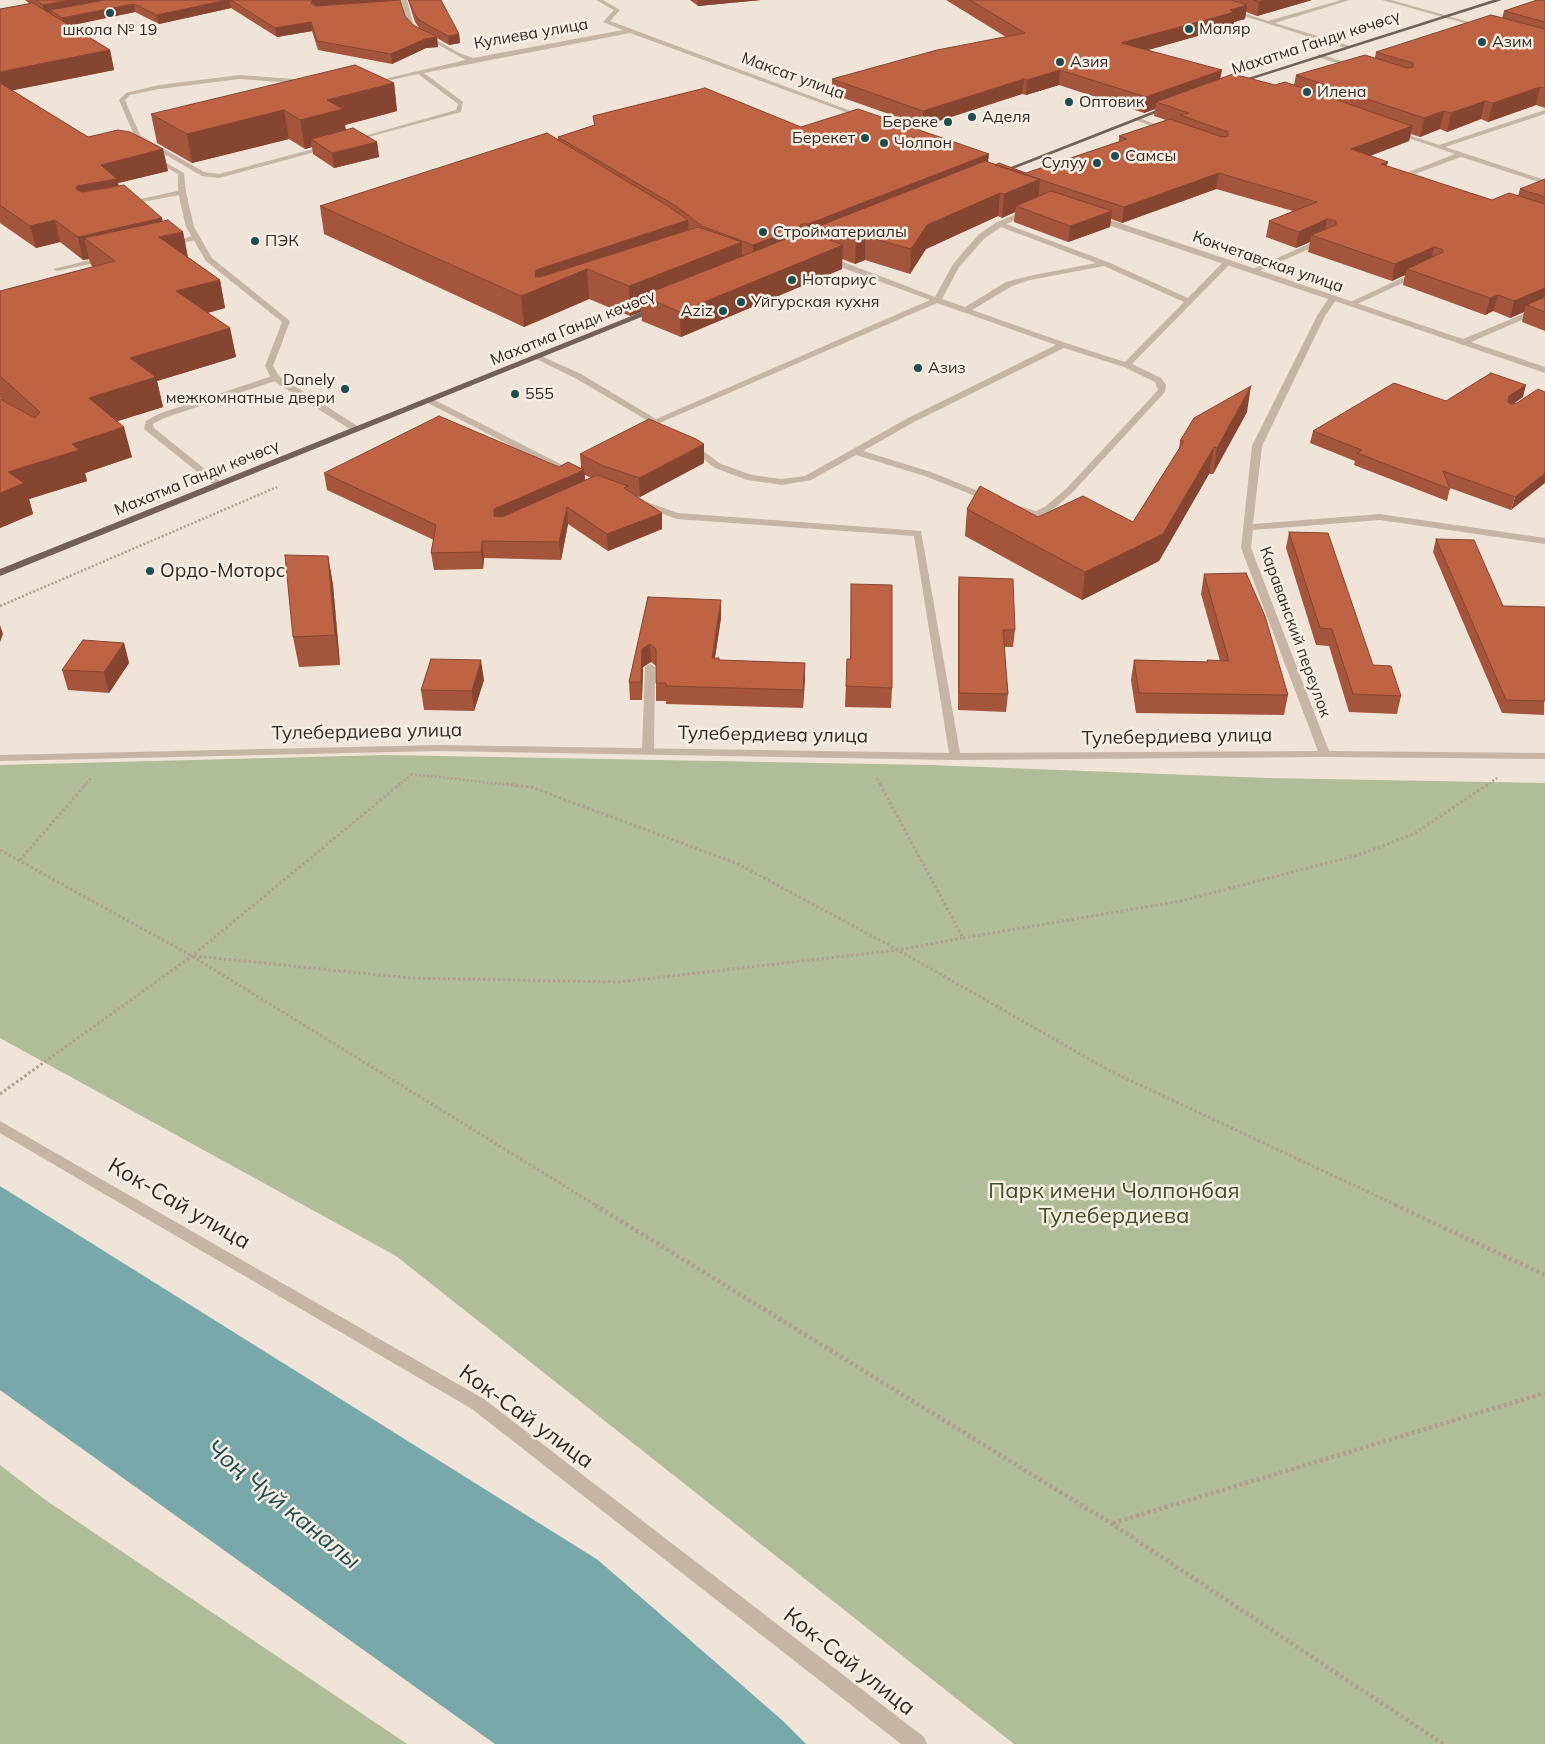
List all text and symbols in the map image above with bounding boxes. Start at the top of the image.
marker: школа № 19 [104,7,116,19]
street label: Махатма Ганди көчөсү [1229,7,1403,79]
street label: Кулиева улица [472,15,590,53]
place label: Маляр [1199,19,1250,39]
place label: школа № 19 [63,20,157,40]
marker: Маляр [1183,23,1195,35]
place label: Азим [1492,32,1532,52]
marker: Азим [1476,36,1488,48]
street label: Максат улица [739,49,847,103]
place label: Азия [1070,52,1108,72]
marker: Азия [1054,56,1066,68]
place label: Илена [1317,82,1367,102]
marker: Илена [1301,86,1313,98]
place label: Оптовик [1079,92,1144,112]
marker: Оптовик [1063,96,1075,108]
place label: Аделя [982,107,1031,127]
marker: Аделя [966,111,978,123]
place label: Береке [882,112,938,132]
marker: Береке [942,116,954,128]
place label: Берекет [792,128,855,148]
marker: Берекет [859,132,871,144]
place label: Чолпон [894,133,952,153]
marker: Чолпон [878,137,890,149]
place label: Самсы [1125,146,1176,166]
marker: Самсы [1109,150,1121,162]
place label: Сулуу [1041,153,1087,173]
marker: Сулуу [1091,157,1103,169]
place label: Стройматериалы [773,222,907,242]
marker: Стройматериалы [757,226,769,238]
street label: Кокчетавская улица [1190,227,1346,297]
place label: ПЭК [265,231,299,251]
marker: ПЭК [249,235,261,247]
place label: Нотариус [802,270,877,290]
marker: Нотариус [786,274,798,286]
street label: Махатма Ганди көчөсү [488,286,658,370]
place label: Уйгурская кухня [751,292,879,312]
marker: Уйгурская кухня [735,296,747,308]
place label: Aziz [681,301,713,321]
marker: Aziz [717,305,729,317]
place label: Азиз [928,358,966,378]
marker: Азиз [912,362,924,374]
place label: Danely межкомнатные двери [166,370,335,408]
marker: Danely межкомнатные двери [339,383,351,395]
place label: 555 [525,384,554,404]
marker: 555 [509,388,521,400]
street label: Махатма Ганди көчөсү [112,436,282,520]
street label: Караванский переулок [1255,544,1335,720]
place label: Ордо-Моторс [160,560,285,582]
marker: Ордо-Моторс [144,565,156,577]
street label: Тулебердиева улица [272,719,462,745]
street label: Тулебердиева улица [678,722,868,748]
street label: Тулебердиева улица [1082,724,1272,750]
street label: Кок-Сай улица [103,1153,255,1255]
park label: Парк имени Чолпонбая Тулебердиева [988,1178,1240,1230]
street label: Кок-Сай улица [454,1359,598,1475]
water label: Чоң Чүй каналы [200,1434,366,1576]
street label: Кок-Сай улица [778,1603,920,1721]

